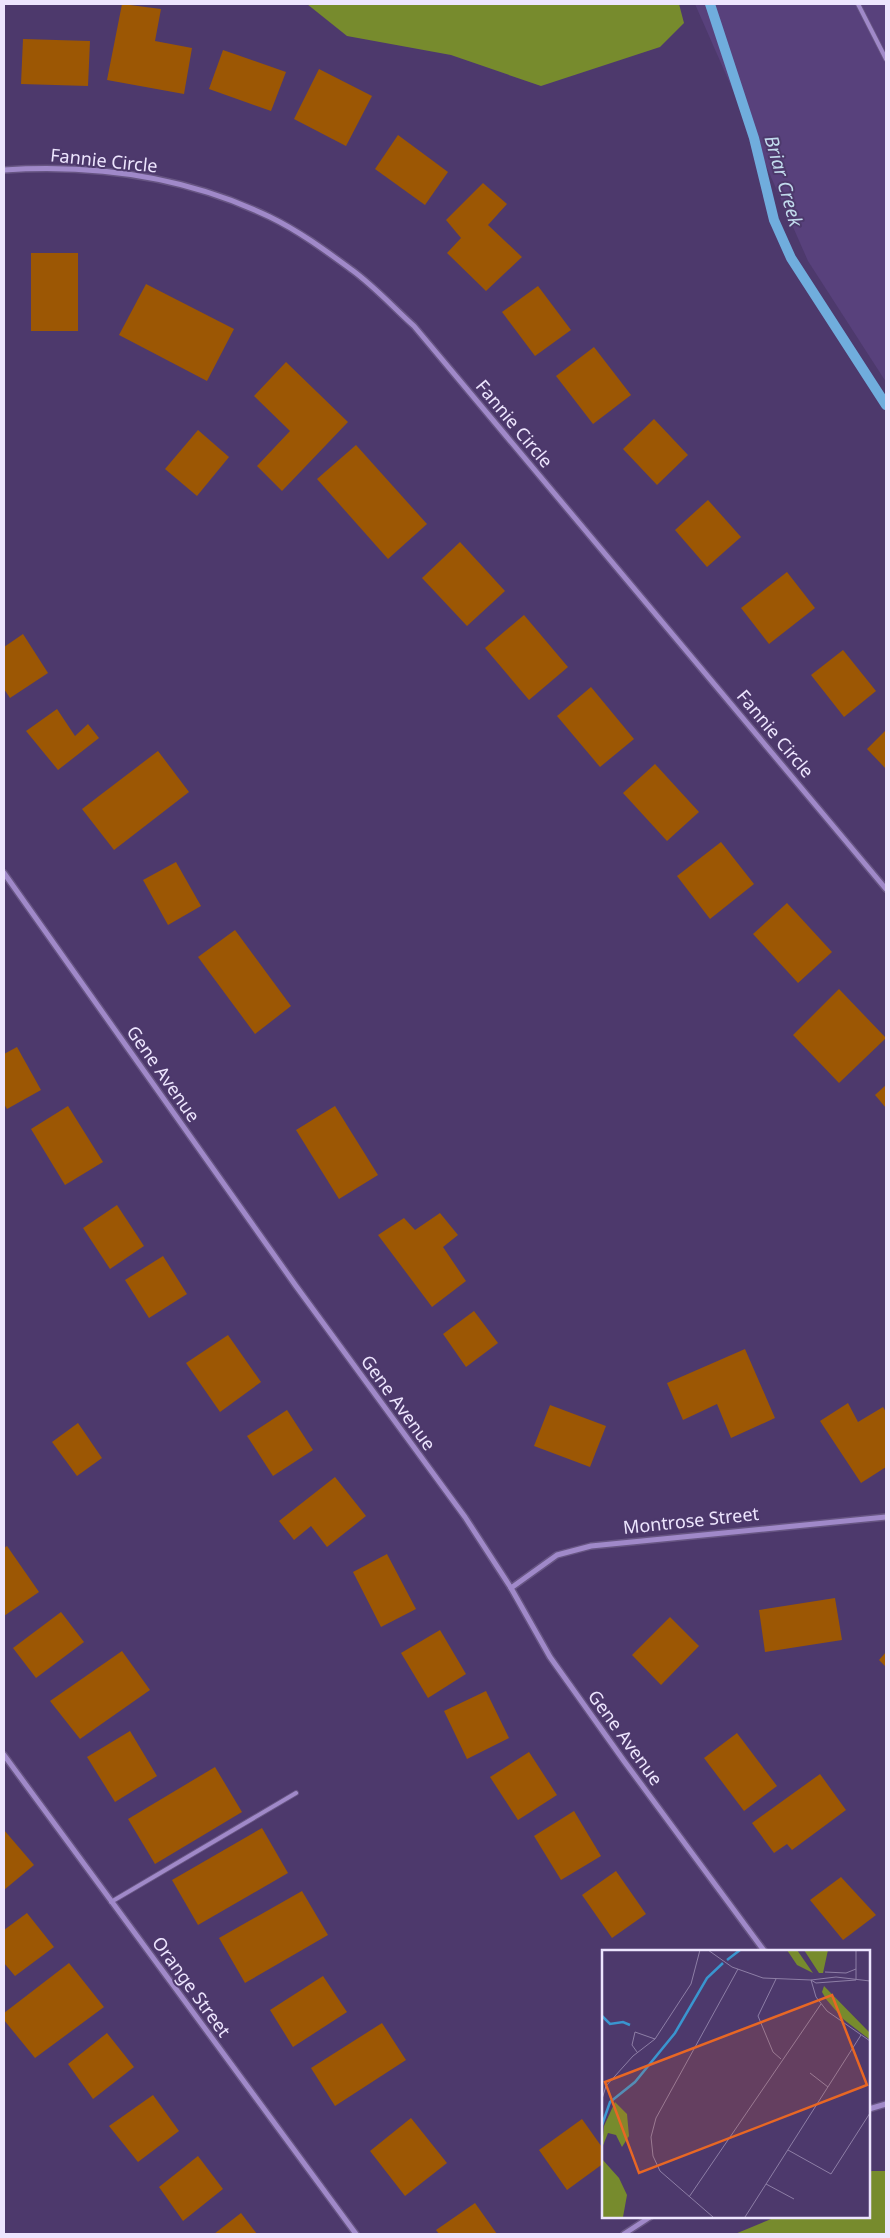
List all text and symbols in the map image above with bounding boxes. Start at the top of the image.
water label: Briar Creek [759,132,810,230]
street label: Fannie Circle [49,142,159,178]
street label: Fannie Circle [471,374,559,472]
street label: Fannie Circle [732,684,820,782]
street label: Gene Avenue [122,1020,206,1126]
street label: Gene Avenue [356,1350,442,1455]
street label: Montrose Street [622,1501,761,1539]
street label: Gene Avenue [583,1685,669,1790]
street label: Orange Street [147,1931,237,2042]
inset map [602,1950,870,2218]

